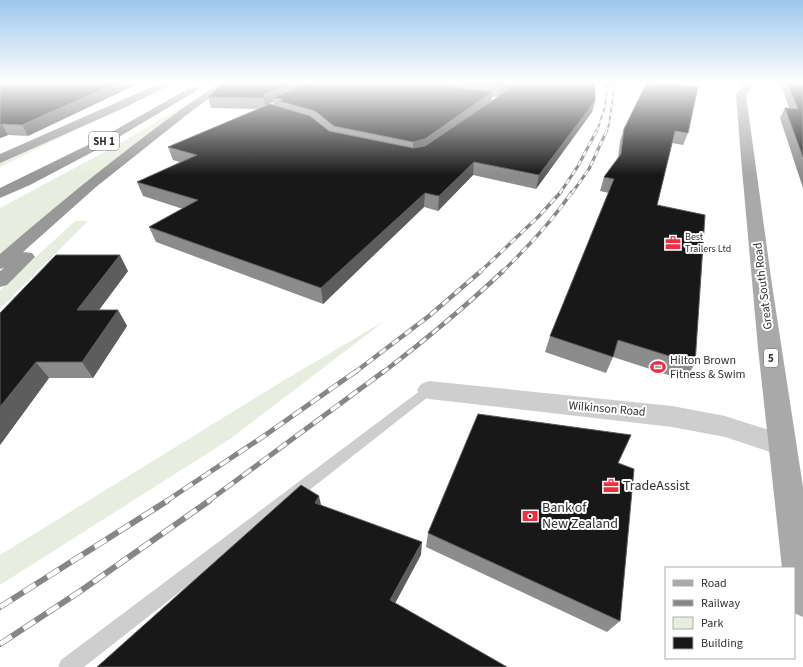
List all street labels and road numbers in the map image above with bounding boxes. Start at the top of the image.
road number: SH 1 [89,132,119,150]
street label: Great South Road [749,241,777,331]
road number: 5 [764,349,778,367]
street label: Wilkinson Road [568,397,646,421]

